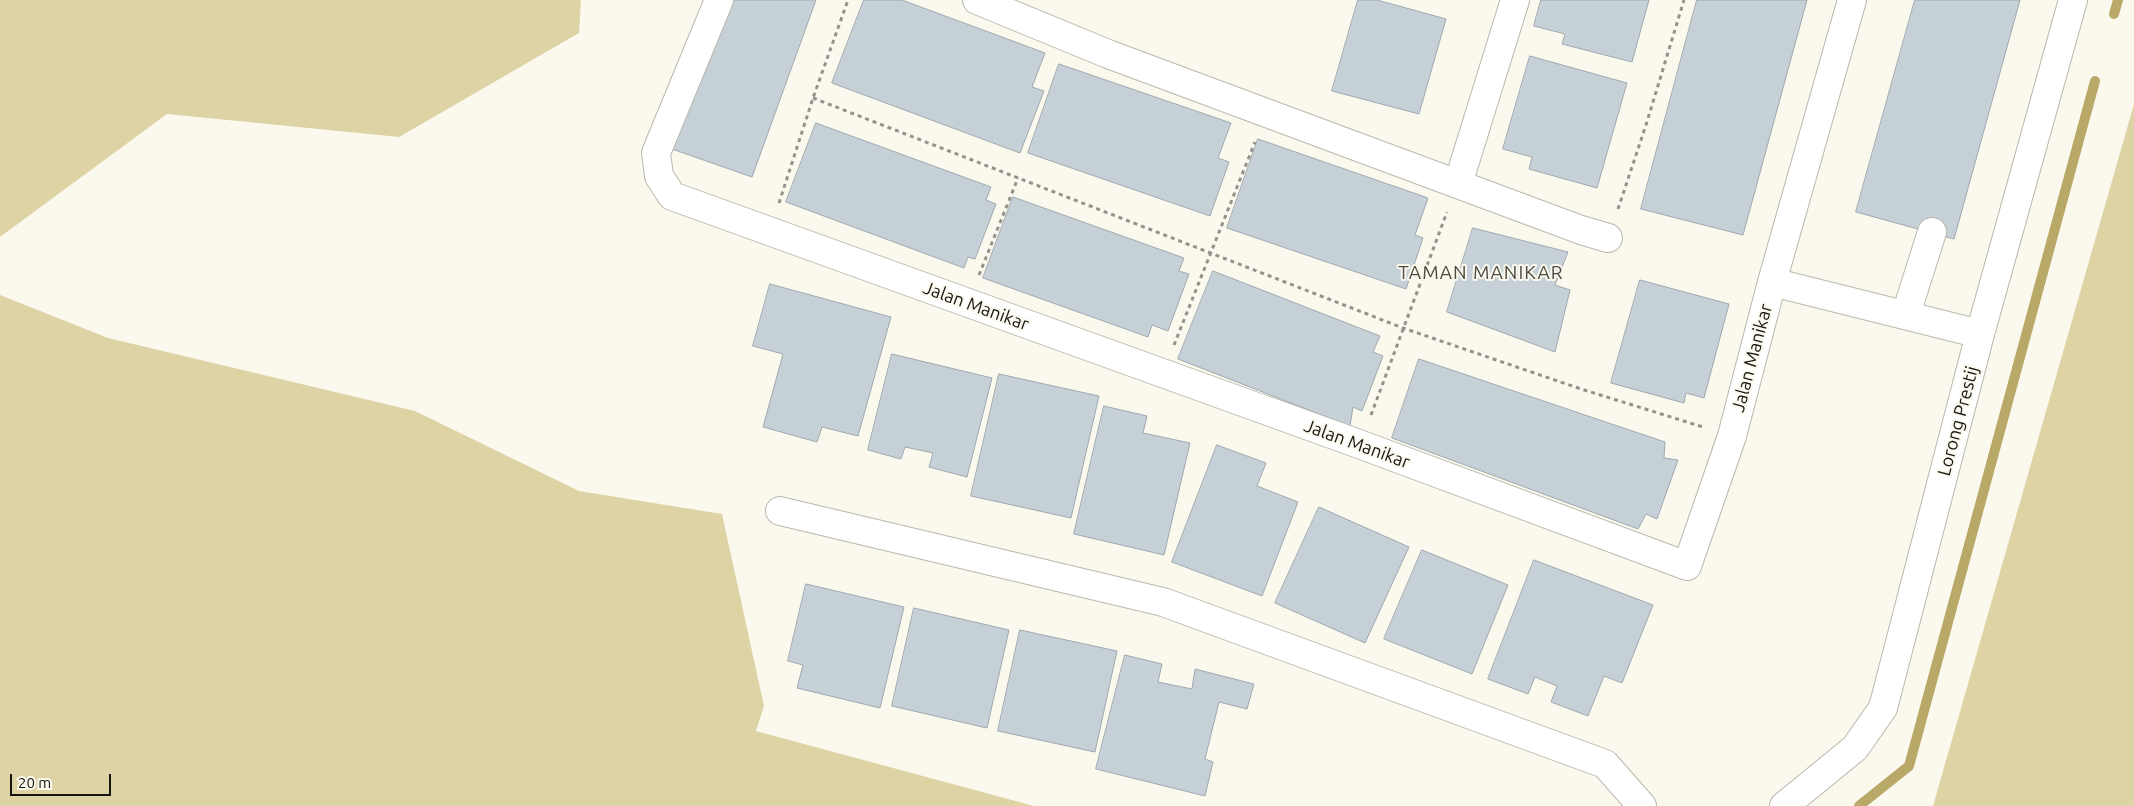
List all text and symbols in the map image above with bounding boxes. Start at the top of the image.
district label: TAMAN MANIKAR [1397,262,1565,284]
street label: Jalan Manikar [920,277,1032,335]
street label: Jalan Manikar [1727,301,1777,415]
street label: Lorong Prestij [1933,364,1983,478]
street label: Jalan Manikar [1301,415,1413,473]
scale bar [12,764,114,796]
text: 20 m [18,774,51,791]

